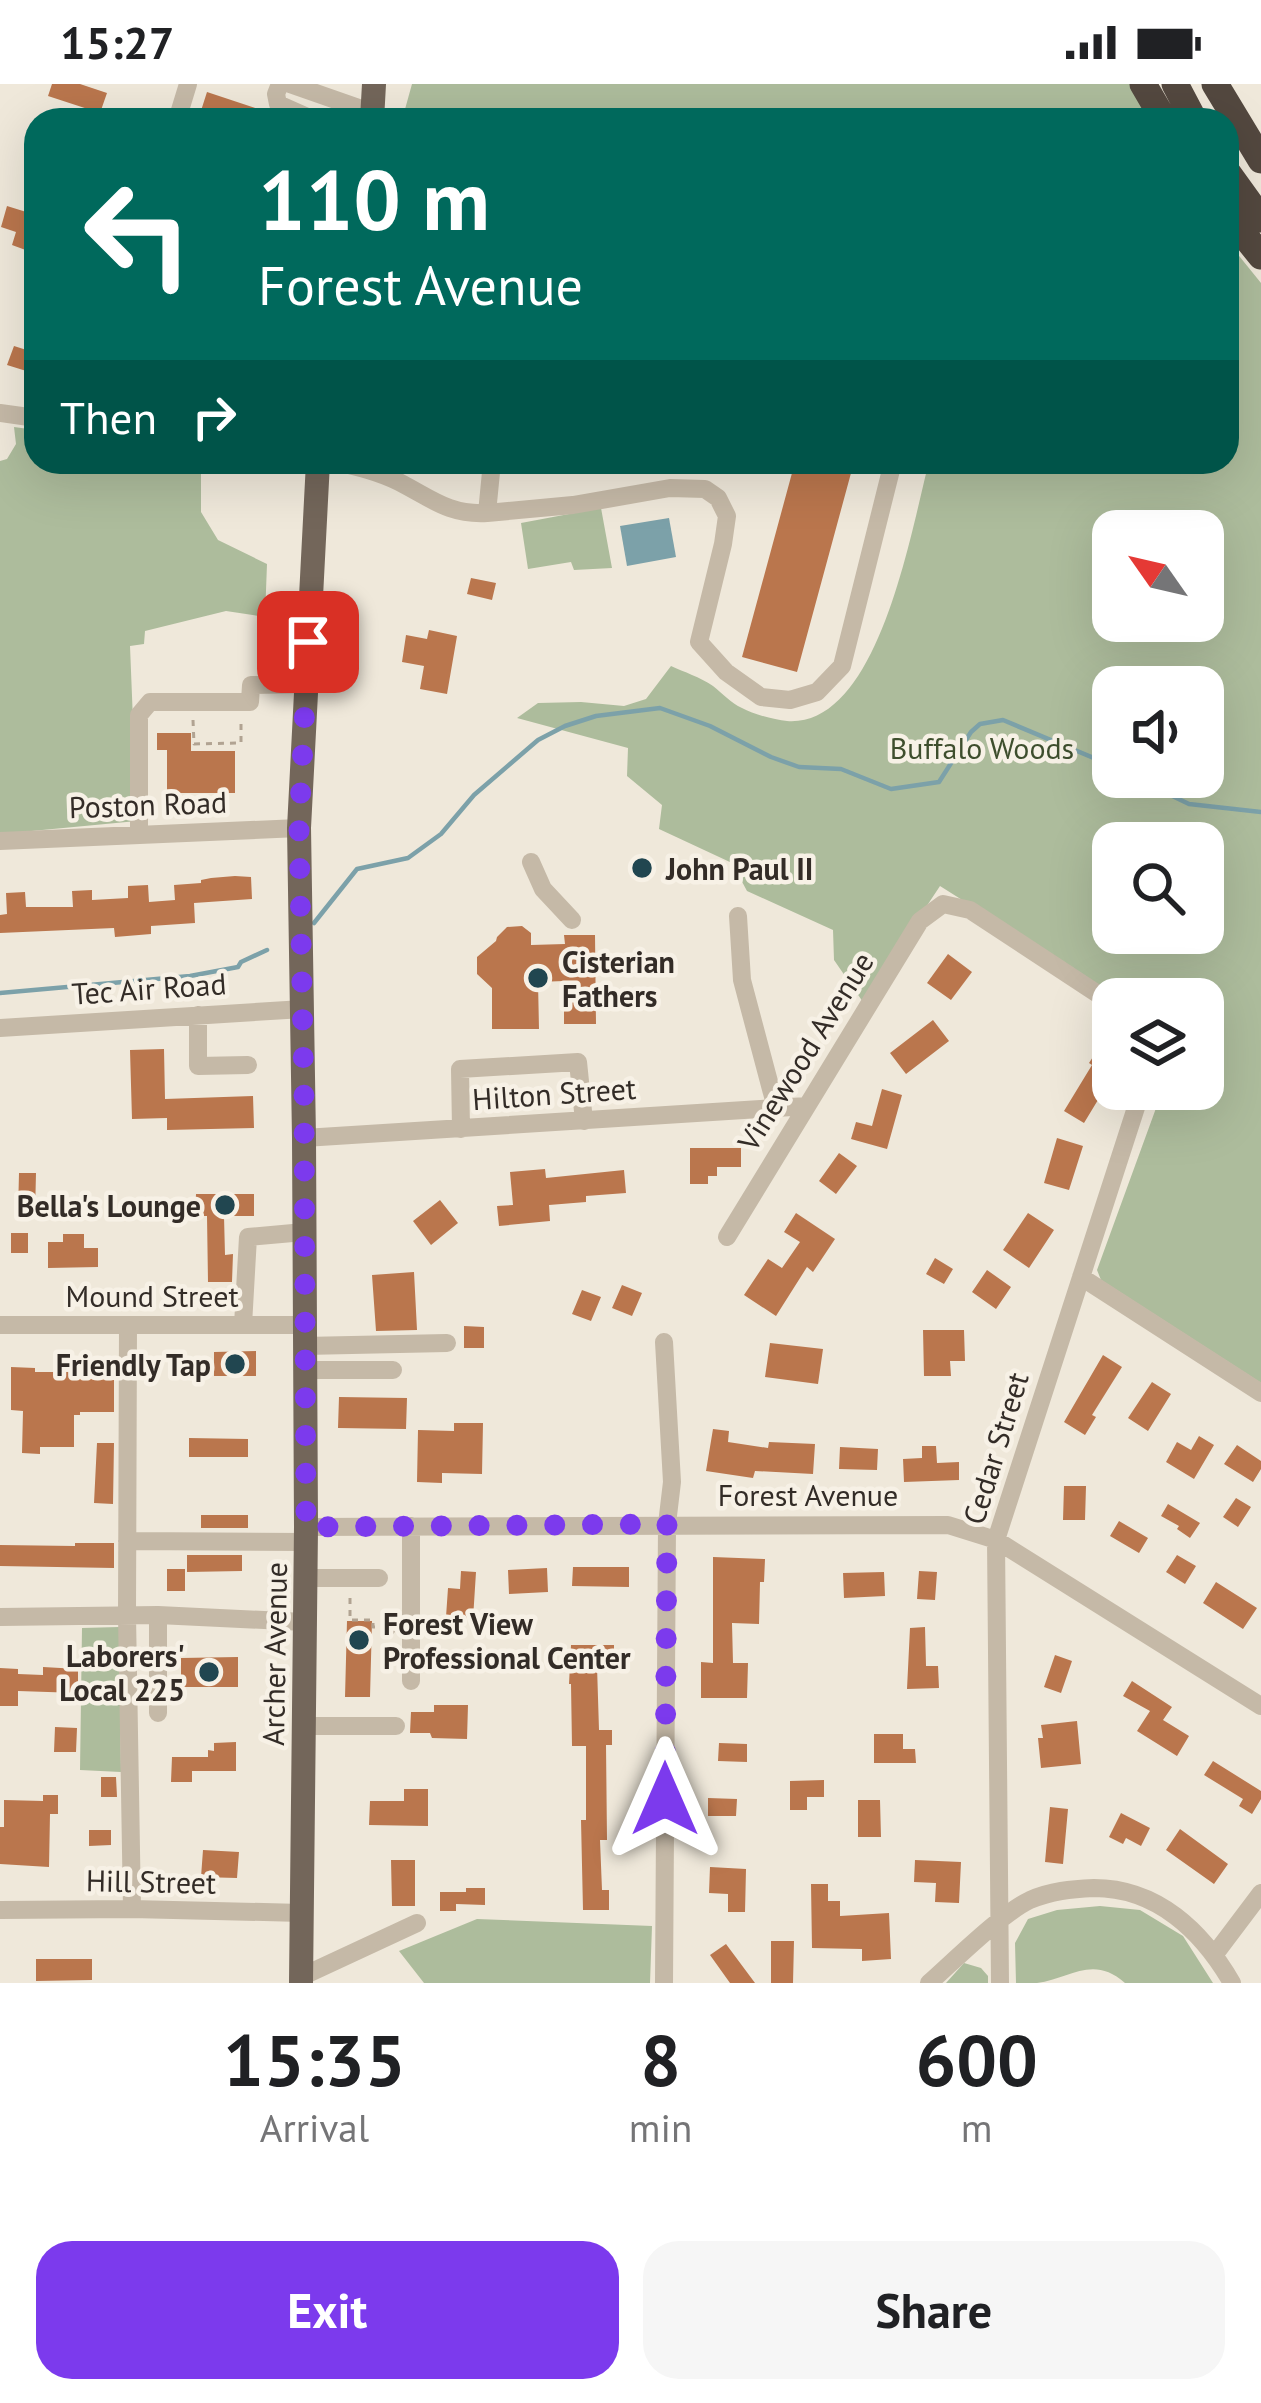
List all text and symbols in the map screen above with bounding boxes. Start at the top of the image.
text: 15:27 [60,13,174,71]
text: 110 m [258,144,490,253]
icon: left [60,156,216,312]
text: Forest Avenue [258,250,583,320]
icon: right [181,384,247,450]
text: Then [60,388,157,446]
north arrow [1092,510,1224,642]
map controls [1092,510,1224,1110]
pin [257,591,359,693]
icon: arrive [275,609,341,675]
button: sound [1092,666,1224,798]
park label: Buffalo Woods [890,728,1074,767]
street label: Poston Road [68,782,228,826]
button: search [1092,822,1224,954]
place label: John Paul II [665,849,813,888]
marker: John Paul II [629,855,655,881]
place label: Cisterian Fathers [562,942,675,1015]
street label: Vinewood Avenue [728,944,882,1159]
street label: Tec Air Road [70,963,228,1013]
marker: Cisterian Fathers [525,965,551,991]
button: layers [1092,978,1224,1110]
street label: Hilton Street [471,1068,637,1118]
place label: Bella's Lounge [17,1186,201,1225]
marker: Bella's Lounge [212,1192,238,1218]
street label: Mound Street [65,1276,239,1315]
place label: Friendly Tap [56,1345,211,1384]
marker: Friendly Tap [222,1351,248,1377]
street label: Cedar Street [953,1367,1037,1529]
street label: Forest Avenue [718,1475,898,1514]
street label: Archer Avenue [253,1562,295,1746]
place label: Forest View Professional Center [383,1604,631,1677]
marker: Forest View Professional Center [346,1627,372,1653]
place label: Laborers' Local 225 [59,1636,185,1709]
marker: Laborers' Local 225 [196,1659,222,1685]
position arrow [602,1736,728,1862]
street label: Hill Street [85,1860,217,1902]
text: 15:35 [223,2013,406,2106]
text: 8 [640,2013,681,2106]
text: 600 [915,2013,1038,2106]
text: Arrival [260,2102,369,2153]
text: min [629,2102,692,2153]
text: m [961,2102,992,2153]
button: Exit [36,2241,619,2379]
button: Share [643,2241,1225,2379]

